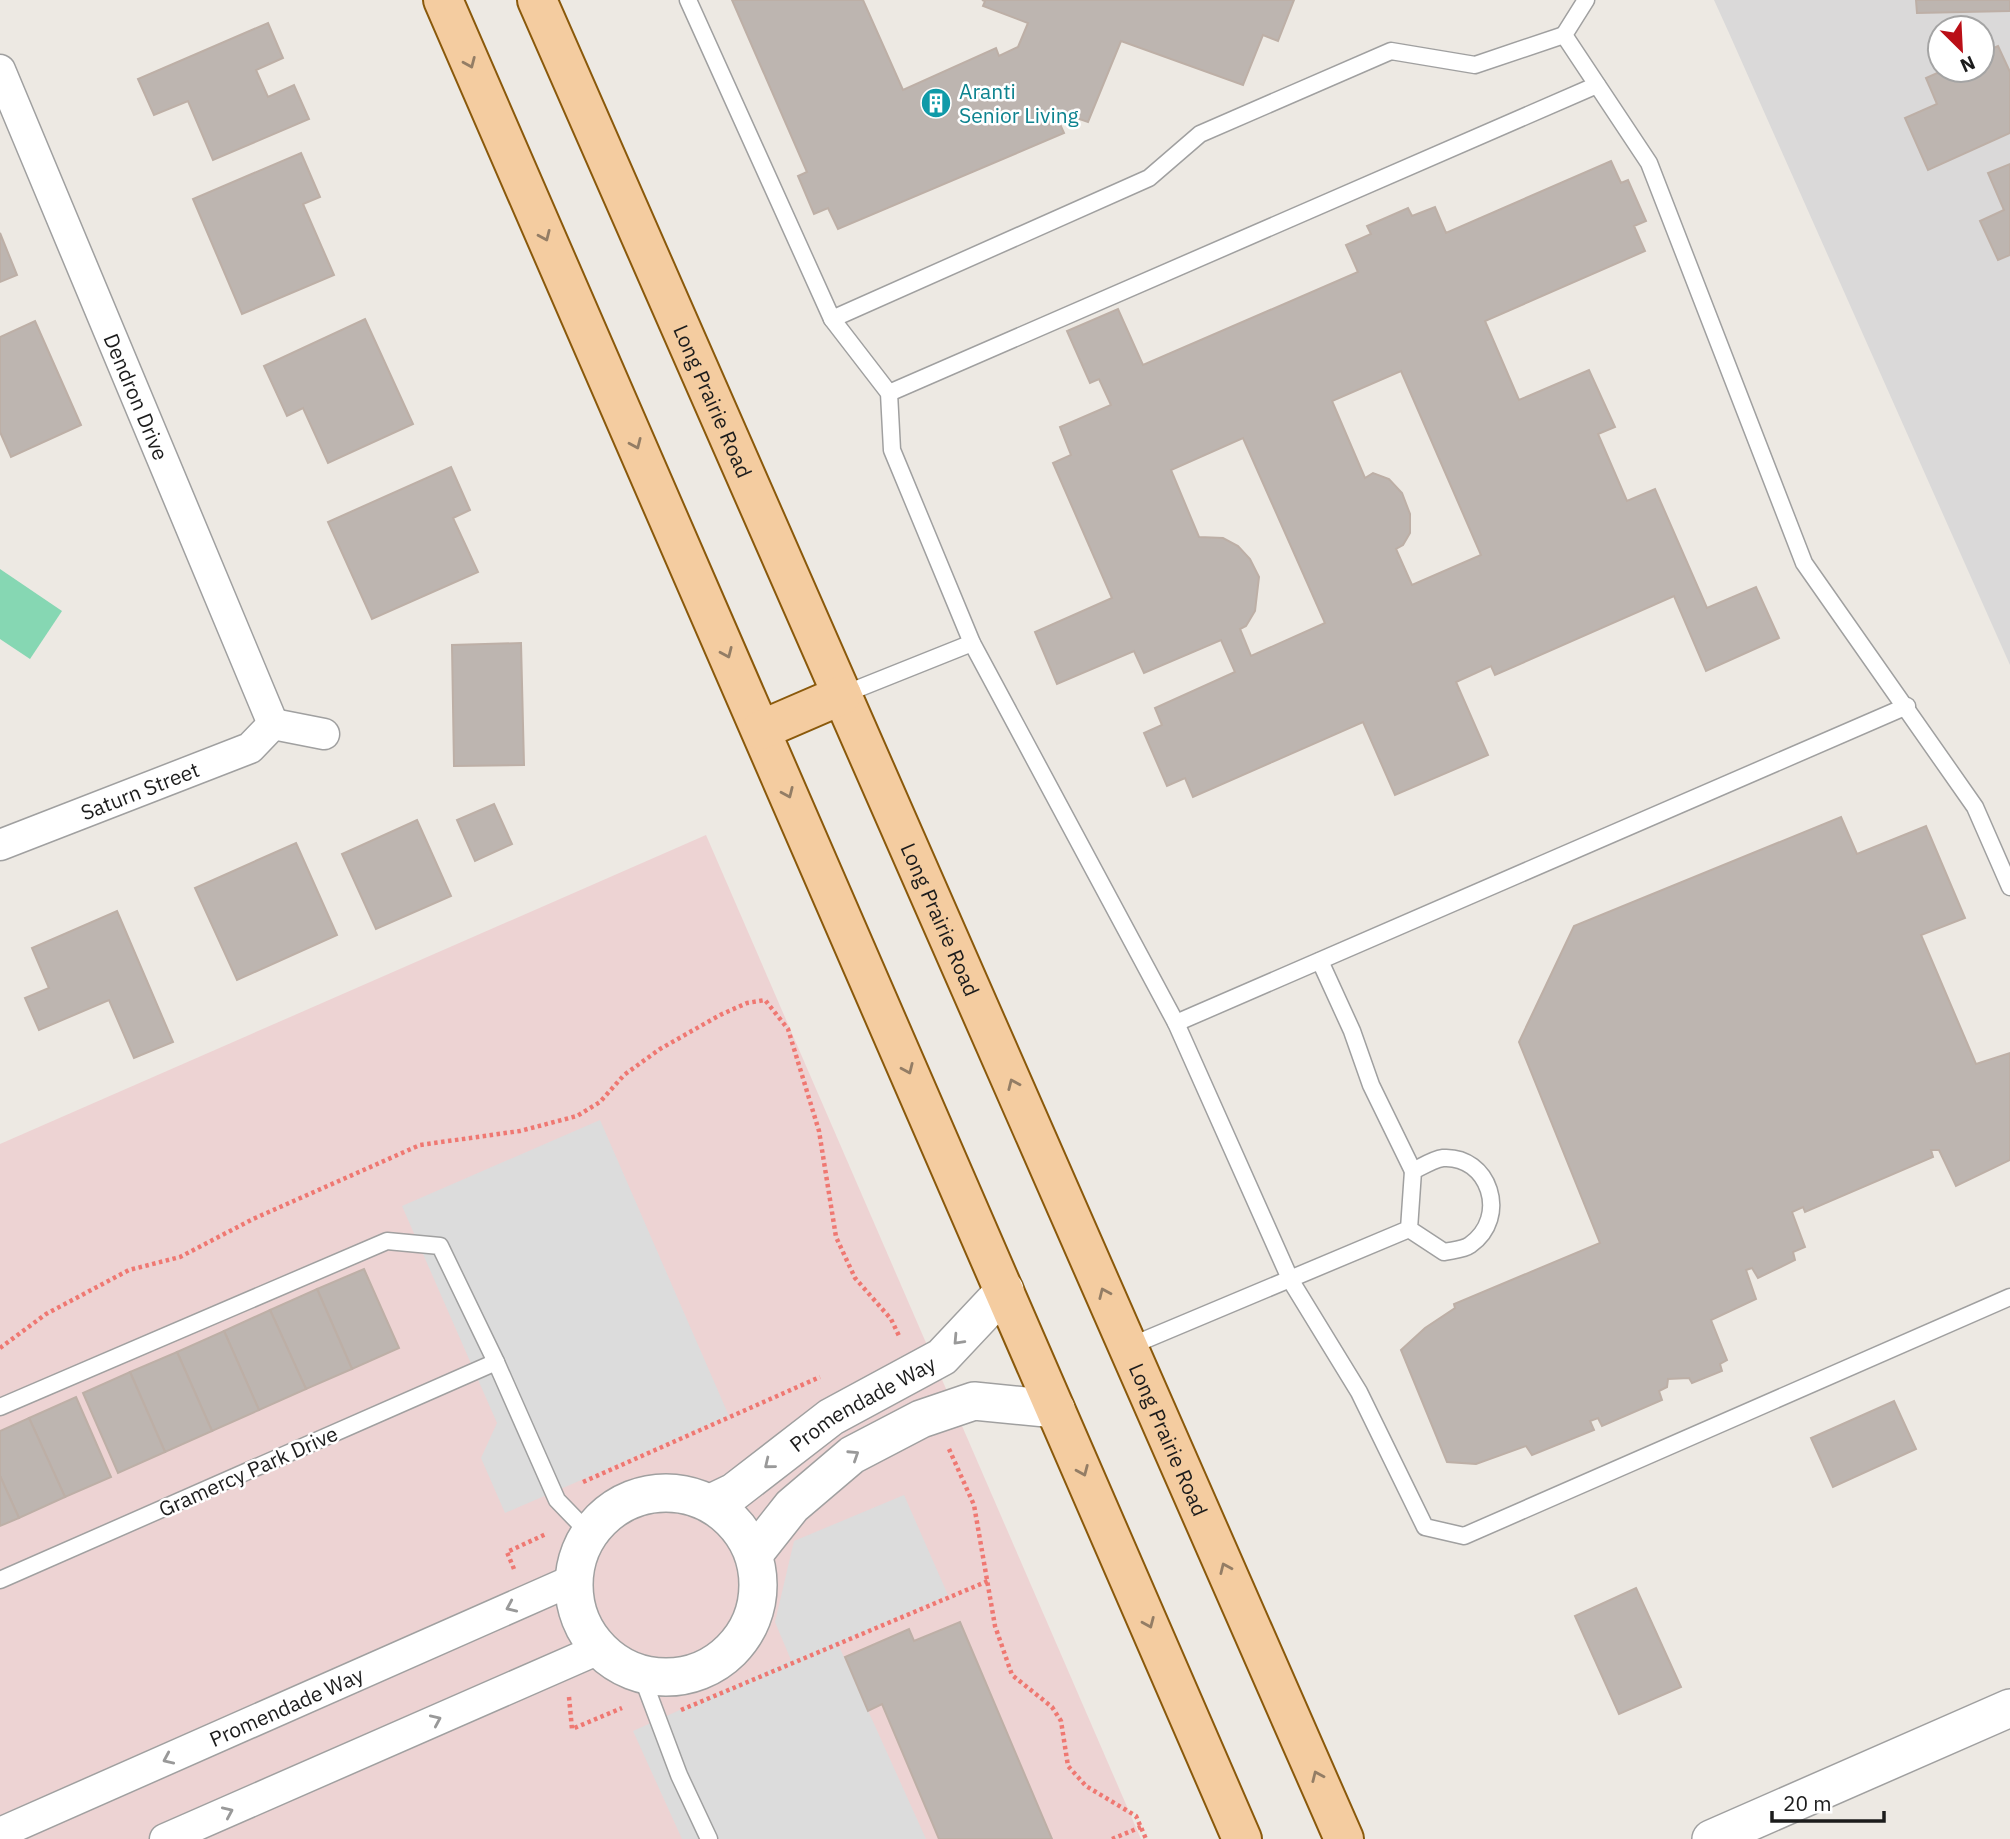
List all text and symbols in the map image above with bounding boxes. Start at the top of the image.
north arrow [1926,14,1996,84]
text: N [1957,51,1979,78]
one-way arrow [462,55,476,68]
place label: Aranti Senior Living [959,77,1079,129]
building icon: Aranti Senior Living [919,86,953,120]
one-way arrow [537,229,551,241]
street label: Long Prairie Road [667,320,759,482]
street label: Dendron Drive [97,329,175,464]
one-way arrow [628,437,642,450]
one-way arrow [719,646,733,658]
street label: Saturn Street [77,755,203,826]
one-way arrow [780,785,794,798]
street label: Long Prairie Road [895,838,986,1000]
one-way arrow [900,1063,914,1075]
one-way arrow [1007,1079,1021,1091]
one-way arrow [1098,1287,1112,1300]
one-way arrow [953,1332,966,1345]
street label: Promendade Way [784,1349,941,1458]
street label: Long Prairie Road [1123,1359,1215,1520]
street label: Gramercy Park Drive [154,1419,342,1523]
one-way arrow [846,1451,859,1464]
one-way arrow [764,1456,777,1468]
one-way arrow [1075,1464,1089,1476]
one-way arrow [1220,1563,1234,1575]
one-way arrow [505,1599,518,1613]
one-way arrow [1141,1616,1155,1628]
street label: Promendade Way [205,1660,368,1753]
one-way arrow [429,1714,441,1728]
one-way arrow [163,1751,175,1765]
one-way arrow [1311,1771,1325,1784]
scale bar [1772,1780,1884,1824]
text: 20 m [1783,1789,1832,1817]
one-way arrow [221,1806,233,1820]

